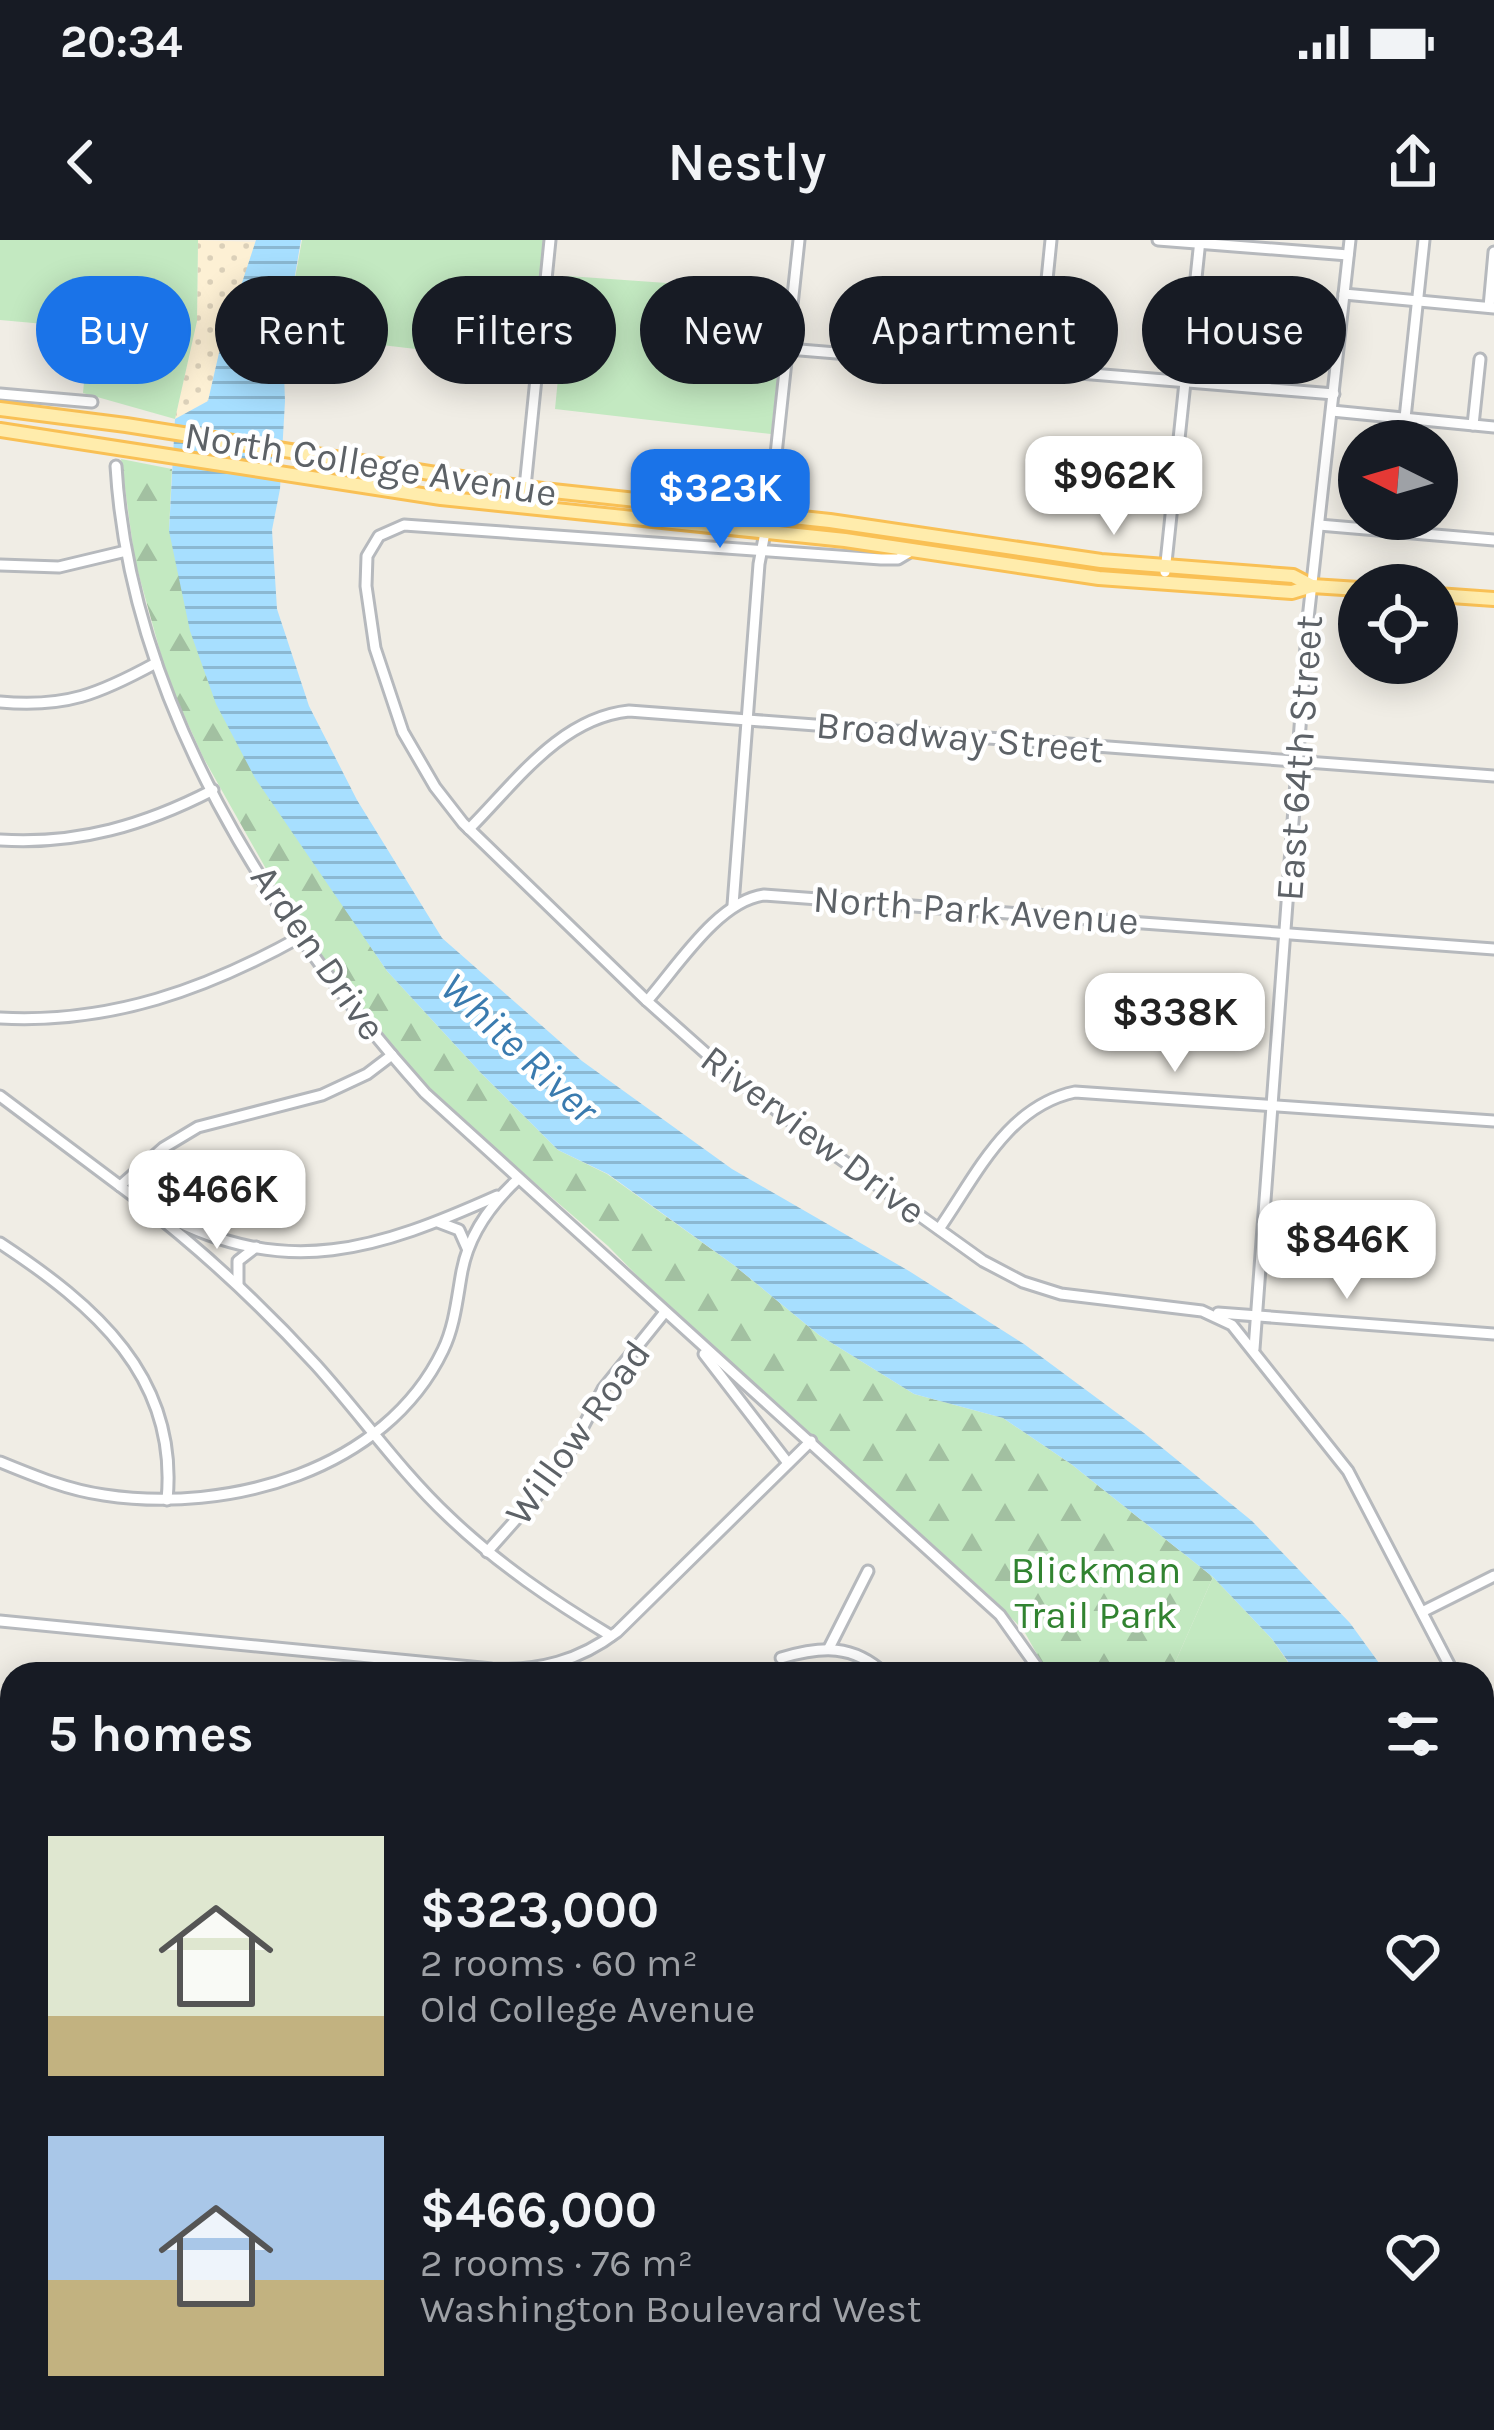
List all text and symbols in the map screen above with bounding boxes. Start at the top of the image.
text: 20:34 [60,16,183,68]
icon: back [48,129,114,195]
icon: share [1380,129,1446,195]
text: Nestly [668,130,826,194]
chip: Buy [36,276,191,384]
chip: Rent [215,276,388,384]
chip: Filters [412,276,616,384]
chip: New [640,276,805,384]
chip: Apartment [829,276,1118,384]
chip: House [1142,276,1346,384]
street label: North College Avenue [181,412,560,516]
north arrow [1338,420,1458,540]
map controls [1338,420,1458,684]
pin: $962K [1030,436,1198,538]
pin: $323K [636,449,804,551]
text: $962K [1052,452,1176,498]
text: $323K [658,465,782,511]
button: locate [1338,564,1458,684]
street label: East 64th Street [1266,614,1332,903]
street label: Broadway Street [814,702,1106,772]
street label: Arden Drive [241,856,395,1049]
street label: North Park Avenue [812,876,1140,944]
water label: White River [430,962,610,1135]
pin: $338K [1091,973,1259,1075]
text: $338K [1112,989,1238,1035]
street label: Riverview Drive [692,1035,935,1234]
pin: $466K [133,1150,301,1252]
text: $466K [156,1166,278,1212]
pin: $846K [1263,1200,1431,1302]
text: $846K [1285,1216,1409,1262]
street label: Willow Road [495,1331,660,1534]
park label: Blickman Trail Park [1011,1547,1181,1638]
icon: filters [1380,1701,1446,1767]
text: 5 homes [48,1704,254,1764]
text: $323,000 [420,1880,659,1940]
icon: home [144,1884,288,2028]
icon: heart [1380,1923,1446,1989]
text: 2 rooms · 60 m² [420,1940,698,1986]
text: Old College Avenue [420,1986,755,2032]
text: $466,000 [420,2180,657,2240]
icon: home [144,2184,288,2328]
icon: heart [1380,2223,1446,2289]
text: 2 rooms · 76 m² [420,2240,693,2286]
text: Washington Boulevard West [420,2286,922,2332]

